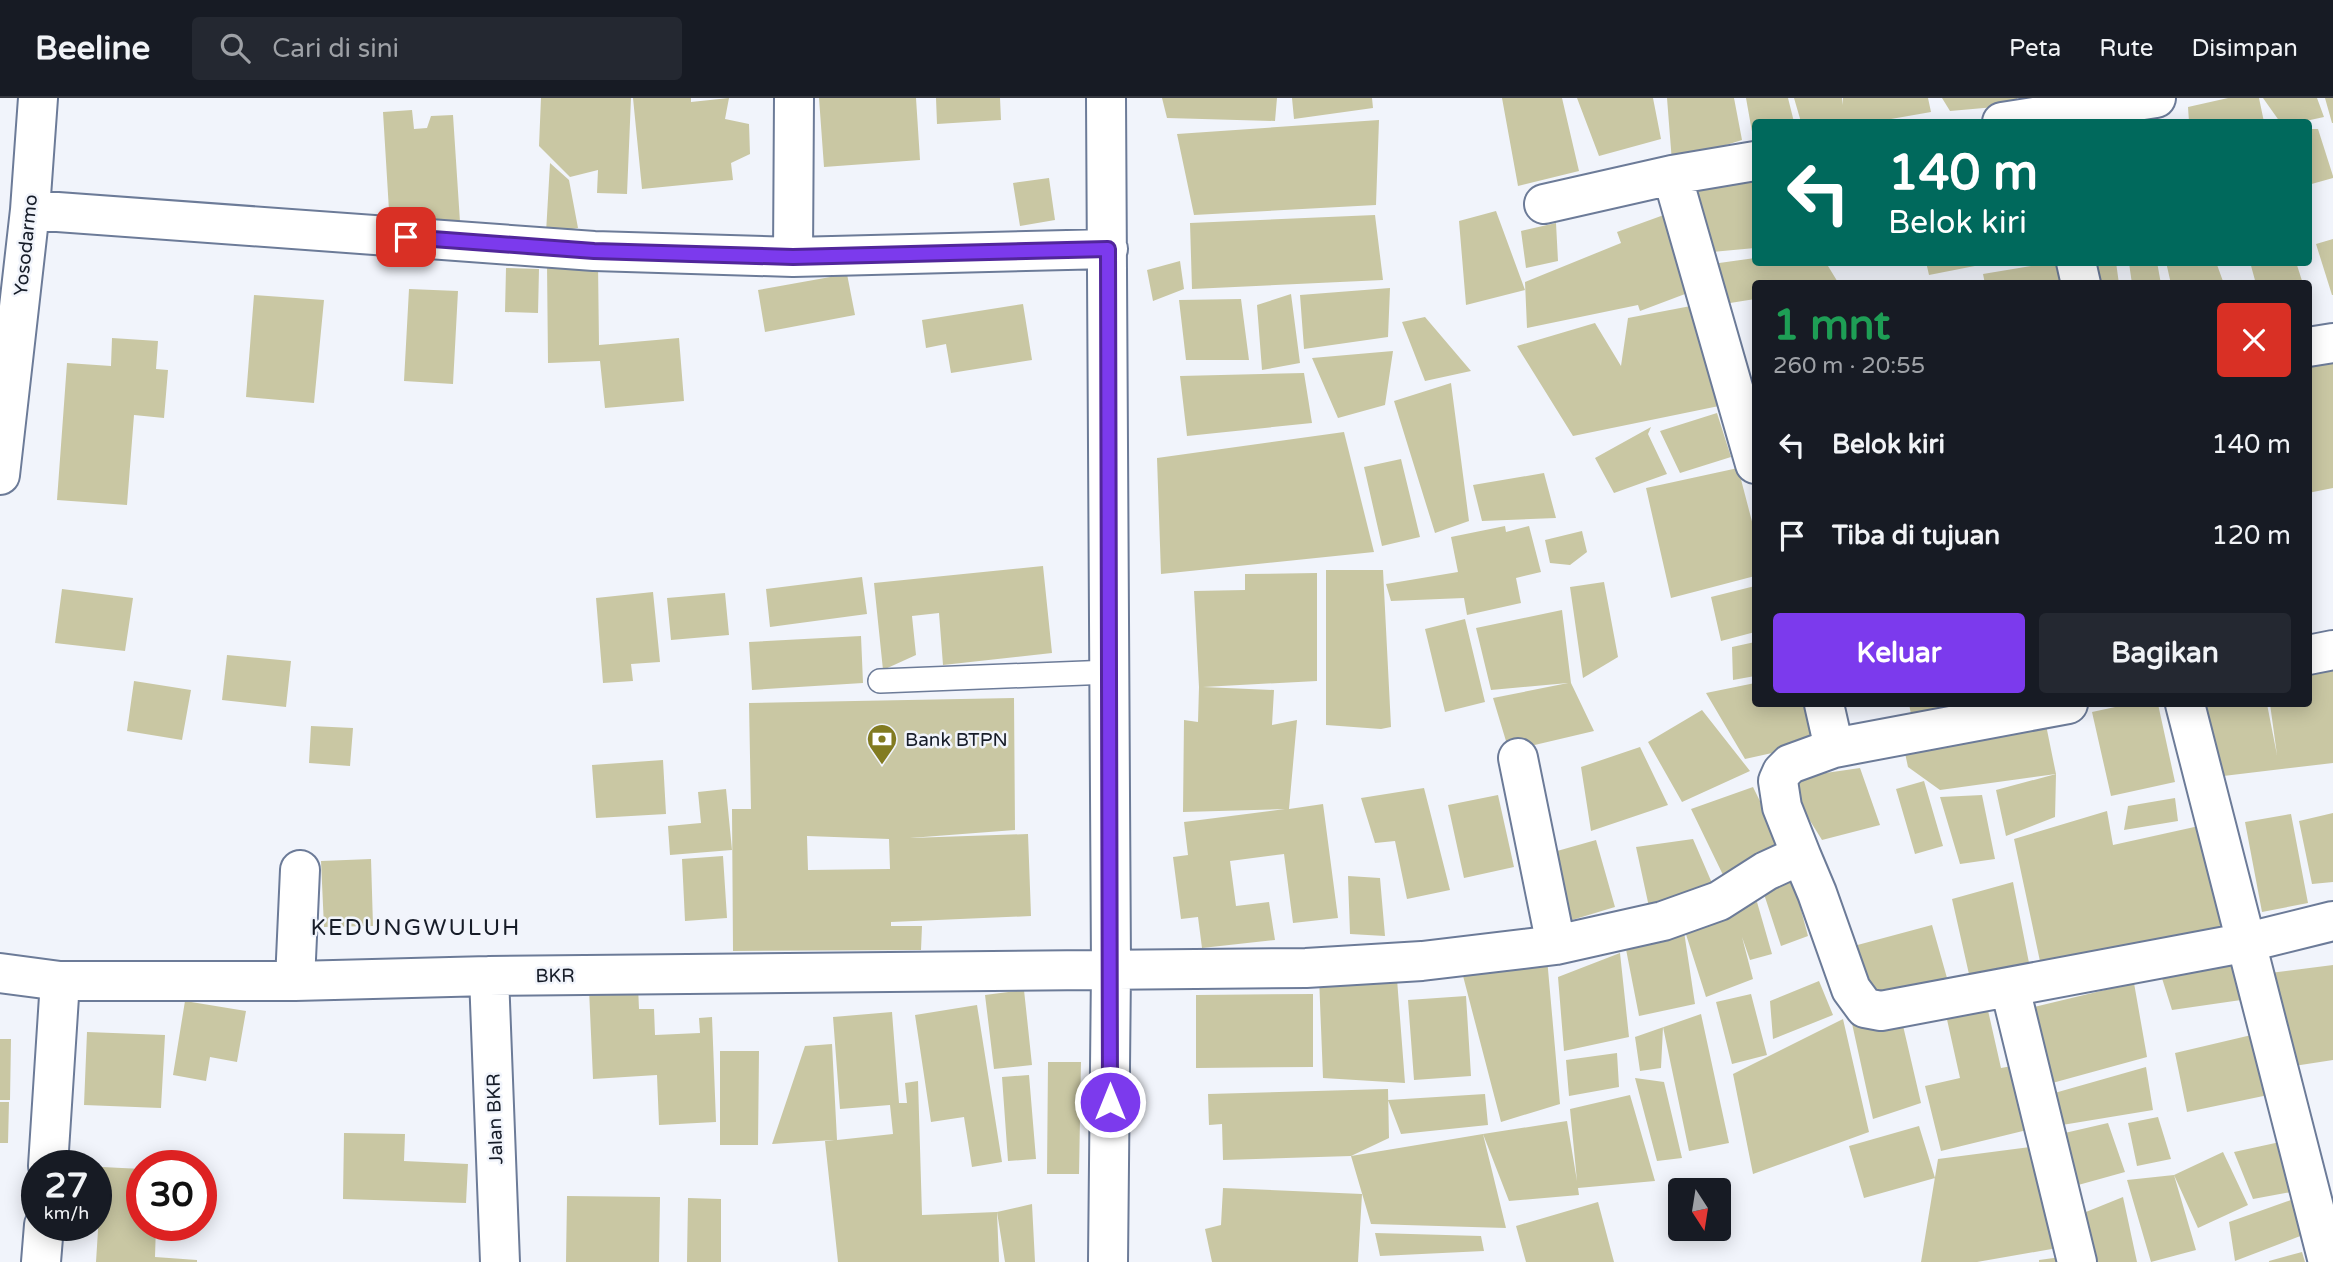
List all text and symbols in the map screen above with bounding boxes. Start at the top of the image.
search box [192,17,682,80]
text: Beeline [35,29,150,68]
icon: search [216,29,254,67]
text: Cari di sini [272,33,399,64]
text: Peta [2009,34,2061,63]
text: Rute [2099,34,2153,63]
text: Disimpan [2191,34,2298,63]
text: 140 m [1888,144,2038,203]
icon: left [1773,147,1864,238]
street label: Yosodarmo [10,193,42,297]
text: Belok kiri [1888,204,2027,242]
pin [376,207,436,267]
icon: arrive [387,218,425,256]
text: 1 mnt [1773,300,1890,351]
button: close [2217,303,2291,377]
text: 260 m · 20:55 [1773,352,1925,380]
icon: left [1773,426,1811,464]
text: Belok kiri [1832,429,1945,460]
text: 140 m [2211,429,2291,460]
icon: arrive [1773,517,1811,555]
text: Tiba di tujuan [1832,520,2000,551]
text: 120 m [2211,520,2291,551]
button: Keluar [1773,613,2025,693]
button: Bagikan [2039,613,2291,693]
bank icon: Bank BTPN [865,722,899,766]
place label: Bank BTPN [905,729,1008,751]
district label: KEDUNGWULUH [311,914,521,942]
street label: BKR [535,965,575,987]
position arrow [1073,1065,1147,1139]
street label: Jalan BKR [482,1073,508,1165]
speed limit sign: 30 [126,1150,217,1241]
text: 27 [45,1165,88,1207]
north arrow [1668,1178,1731,1241]
map controls [1668,1178,1731,1241]
text: km/h [44,1202,89,1224]

